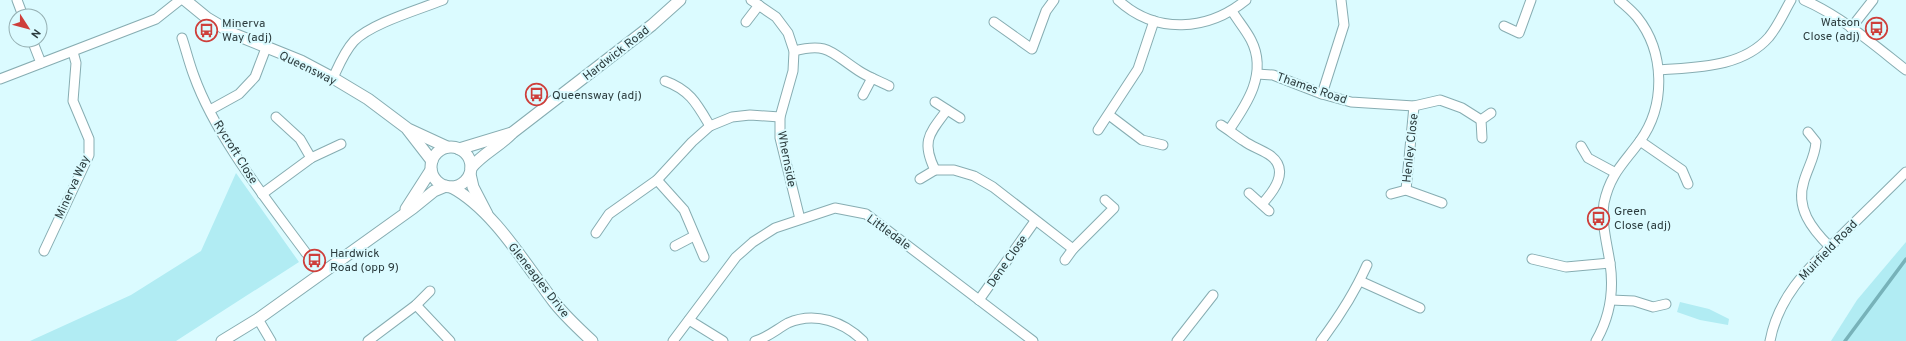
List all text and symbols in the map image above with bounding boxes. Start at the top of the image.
north arrow [8,8,48,48]
place label: Watson Close (adj) [1803,15,1860,45]
place label: Minerva Way (adj) [222,16,272,46]
bus stop icon: Watson Close (adj) [1863,16,1889,42]
bus stop icon: Minerva Way (adj) [193,17,219,43]
street label: Hardwick Road [580,23,653,85]
text: N [27,26,43,41]
street label: Queensway [276,48,339,90]
street label: Thames Road [1274,69,1349,108]
bus stop icon: Queensway (adj) [523,82,549,108]
place label: Queensway (adj) [552,88,642,104]
street label: Henley Close [1399,113,1423,184]
street label: Rycroft Close [209,118,261,187]
street label: Whernside [773,130,799,189]
street label: Minerva Way [52,153,94,222]
place label: Green Close (adj) [1614,204,1671,234]
bus stop icon: Green Close (adj) [1585,205,1611,231]
street label: Littledale [863,211,914,254]
street label: Muirfield Road [1796,217,1862,284]
street label: Dene Close [984,232,1032,291]
street label: Gleneagles Drive [504,240,573,321]
place label: Hardwick Road (opp 9) [330,246,399,276]
bus stop icon: Hardwick Road (opp 9) [302,247,328,273]

